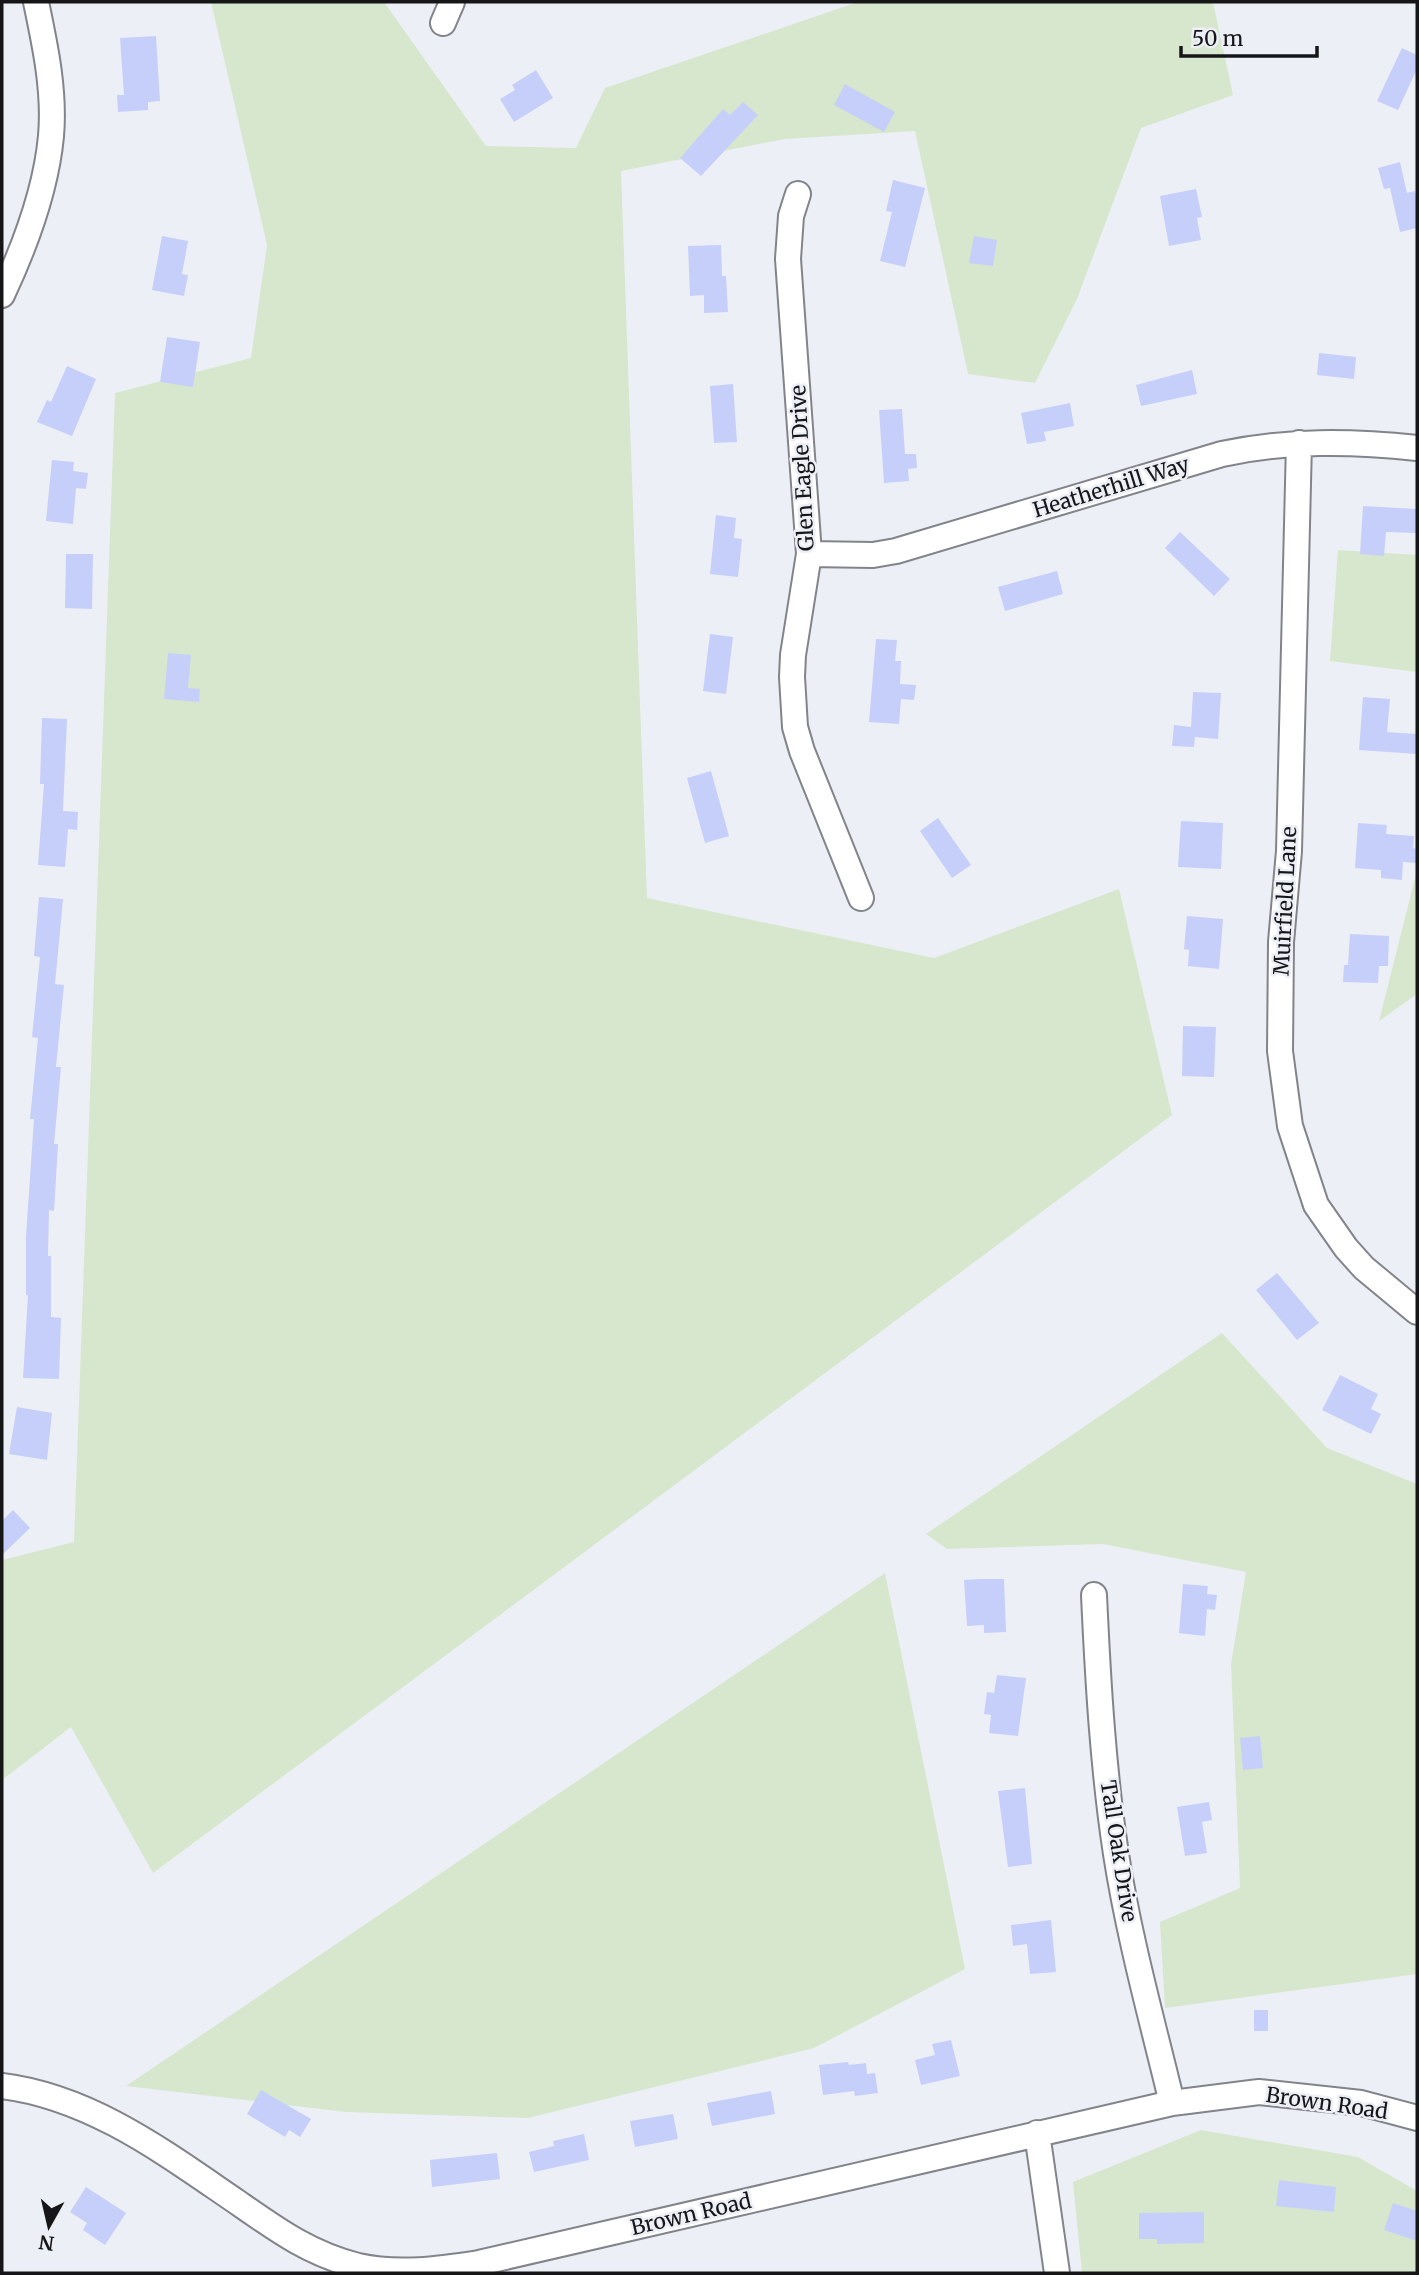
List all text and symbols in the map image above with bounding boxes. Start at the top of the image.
scale bar [1181,14,1318,58]
text: 50 m [1192,25,1243,52]
street label: Glen Eagle Drive [784,384,820,552]
street label: Heatherhill Way [1030,450,1193,524]
street label: Muirfield Lane [1268,826,1302,976]
street label: Tall Oak Drive [1094,1778,1144,1924]
street label: Brown Road [1264,2081,1390,2125]
street label: Brown Road [628,2187,754,2241]
north arrow [14,2191,84,2261]
text: N [38,2230,56,2256]

